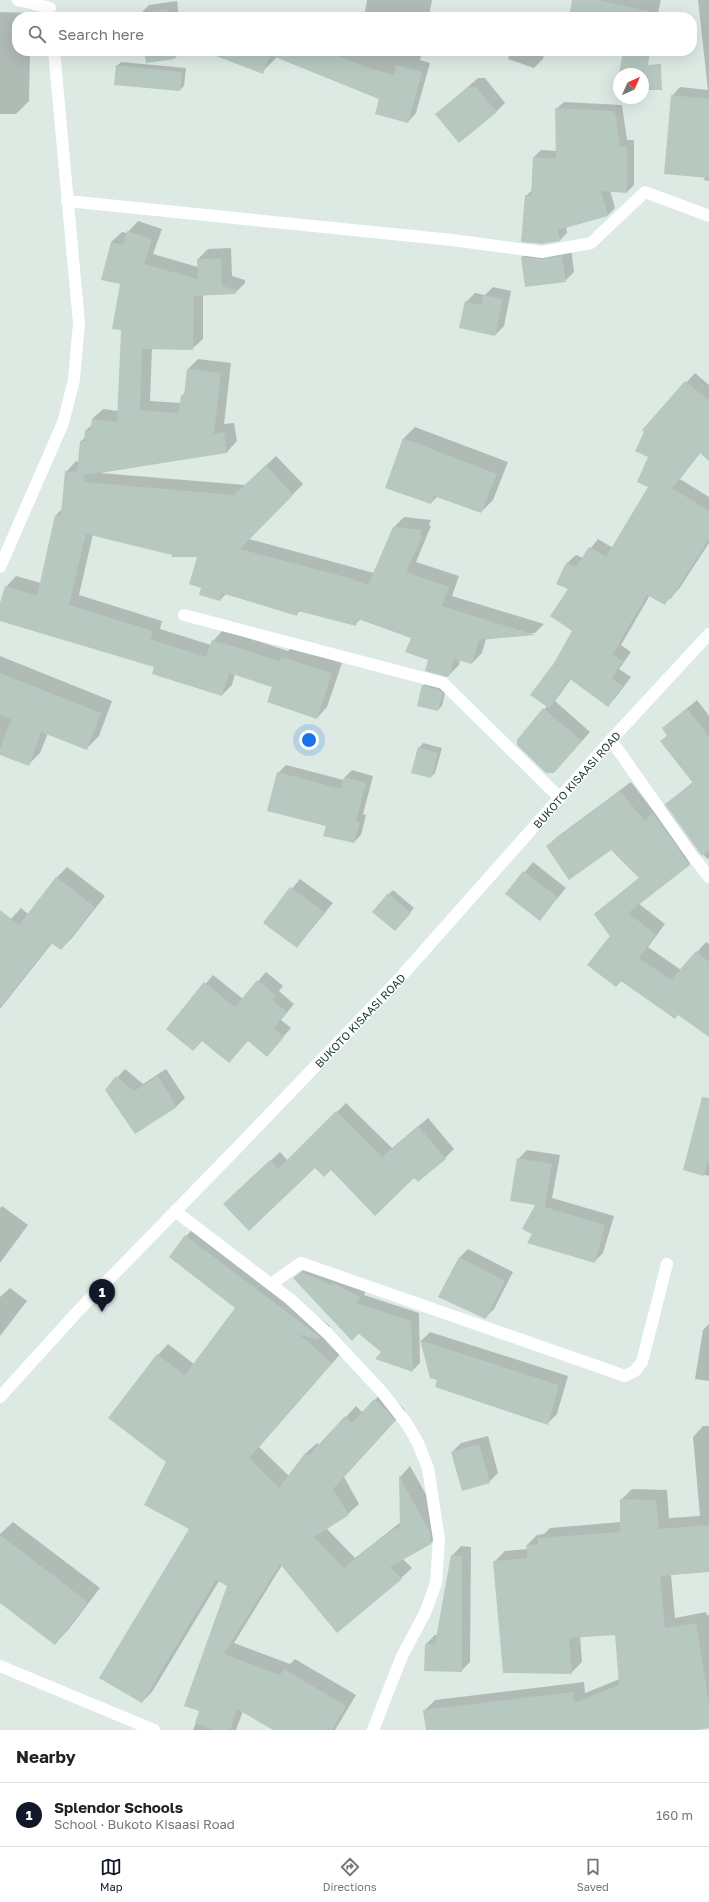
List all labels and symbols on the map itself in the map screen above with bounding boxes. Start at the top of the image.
north arrow [613,68,649,104]
street label: BUKOTO KISAASI ROAD [530,728,623,830]
your location [299,730,319,750]
street label: BUKOTO KISAASI ROAD [312,970,408,1070]
pin: 1 [89,1279,115,1312]

